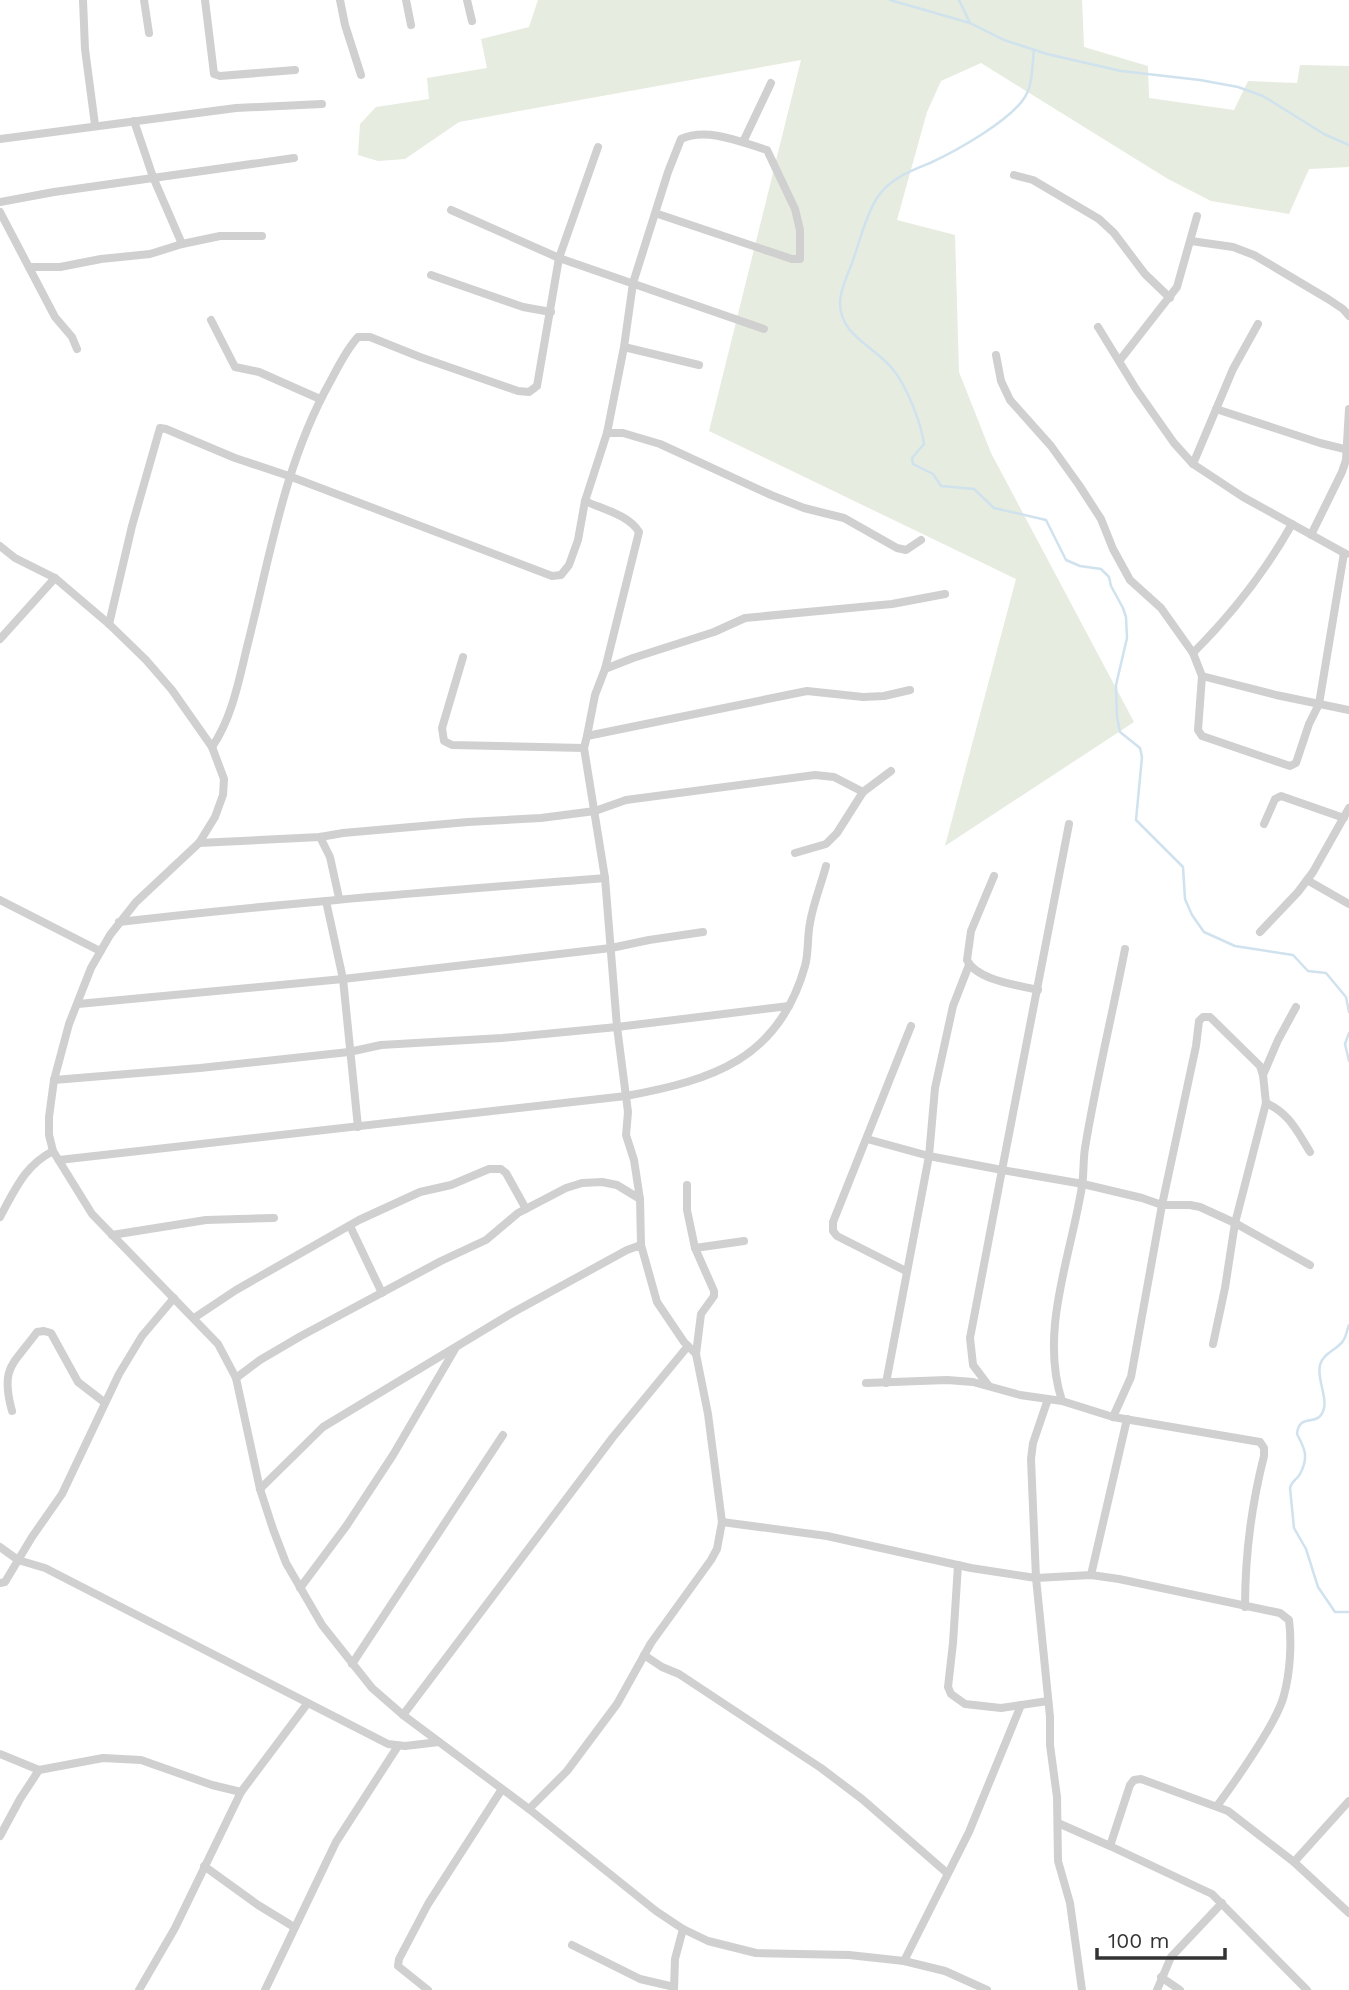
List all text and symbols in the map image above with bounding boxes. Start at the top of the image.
scale bar [1097,1916,1225,1960]
text: 100 m [1108,1928,1170,1953]

